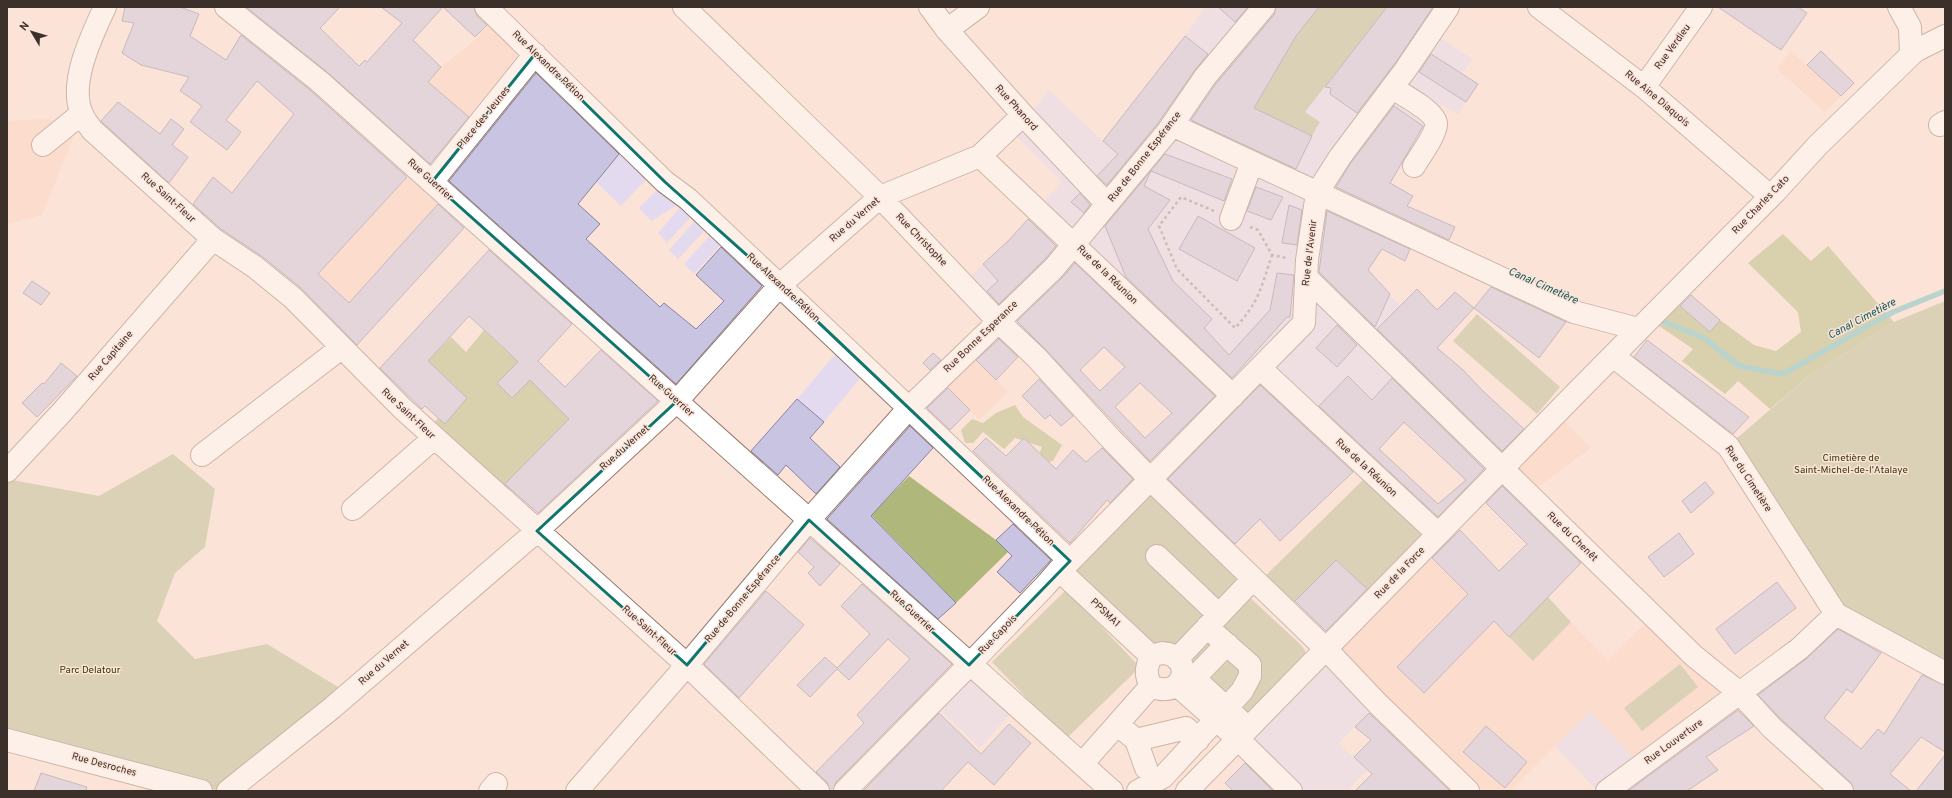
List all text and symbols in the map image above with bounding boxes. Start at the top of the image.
north arrow [12,12,52,52]
text: N [17,19,33,34]
street label: Rue Verdieu [1652,22,1694,72]
street label: Rue Alexandre Pétion [509,28,587,104]
street label: Rue Aine Diaquois [1622,68,1692,130]
street label: Rue Phanord [992,82,1040,134]
street label: Place des Jeunes [455,84,514,152]
street label: Rue de Bonne Espérance [1106,109,1184,205]
street label: Rue Guerrier [404,156,456,204]
street label: Rue Saint-Fleur [138,170,198,226]
street label: Rue Charles Cato [1730,173,1793,237]
street label: Rue du Vernet [827,194,883,245]
street label: Rue Christophe [892,211,950,269]
street label: Rue de l'Avenir [1299,219,1321,287]
street label: Rue de la Réunion [1074,242,1140,308]
street label: Rue Alexandre Pétion [743,251,823,325]
water label: Canal Cimetière [1506,264,1580,308]
water label: Canal Cimetière [1826,295,1899,343]
street label: Rue Bonne Esperance [941,298,1021,376]
street label: Rue Capitaine [86,328,136,384]
street label: Rue Guerrier [645,372,697,420]
street label: Rue Saint-Fleur [378,386,438,443]
street label: Rue du Vernet [597,422,653,474]
street label: Rue de la Réunion [1332,436,1400,500]
street label: Rue du Cimetière [1722,443,1774,515]
park label: Cimetière de Saint-Michel-de-l'Atalaye [1794,452,1908,477]
street label: Rue Alexandre Pétion [979,473,1057,549]
street label: Rue du Chenêt [1544,509,1600,565]
street label: Rue de la Force [1372,544,1428,602]
street label: Rue de Bonne Espérance [702,552,784,646]
street label: Rue Guerrier [887,588,937,636]
street label: PPSMA1 [1087,596,1123,630]
street label: Rue Saint-Fleur [619,603,679,659]
street label: Rue Capois [976,612,1020,658]
street label: Rue du Vernet [356,637,412,688]
park label: Parc Delatour [59,664,121,677]
street label: Rue Louverture [1642,716,1706,768]
street label: Rue Desroches [70,750,138,780]

